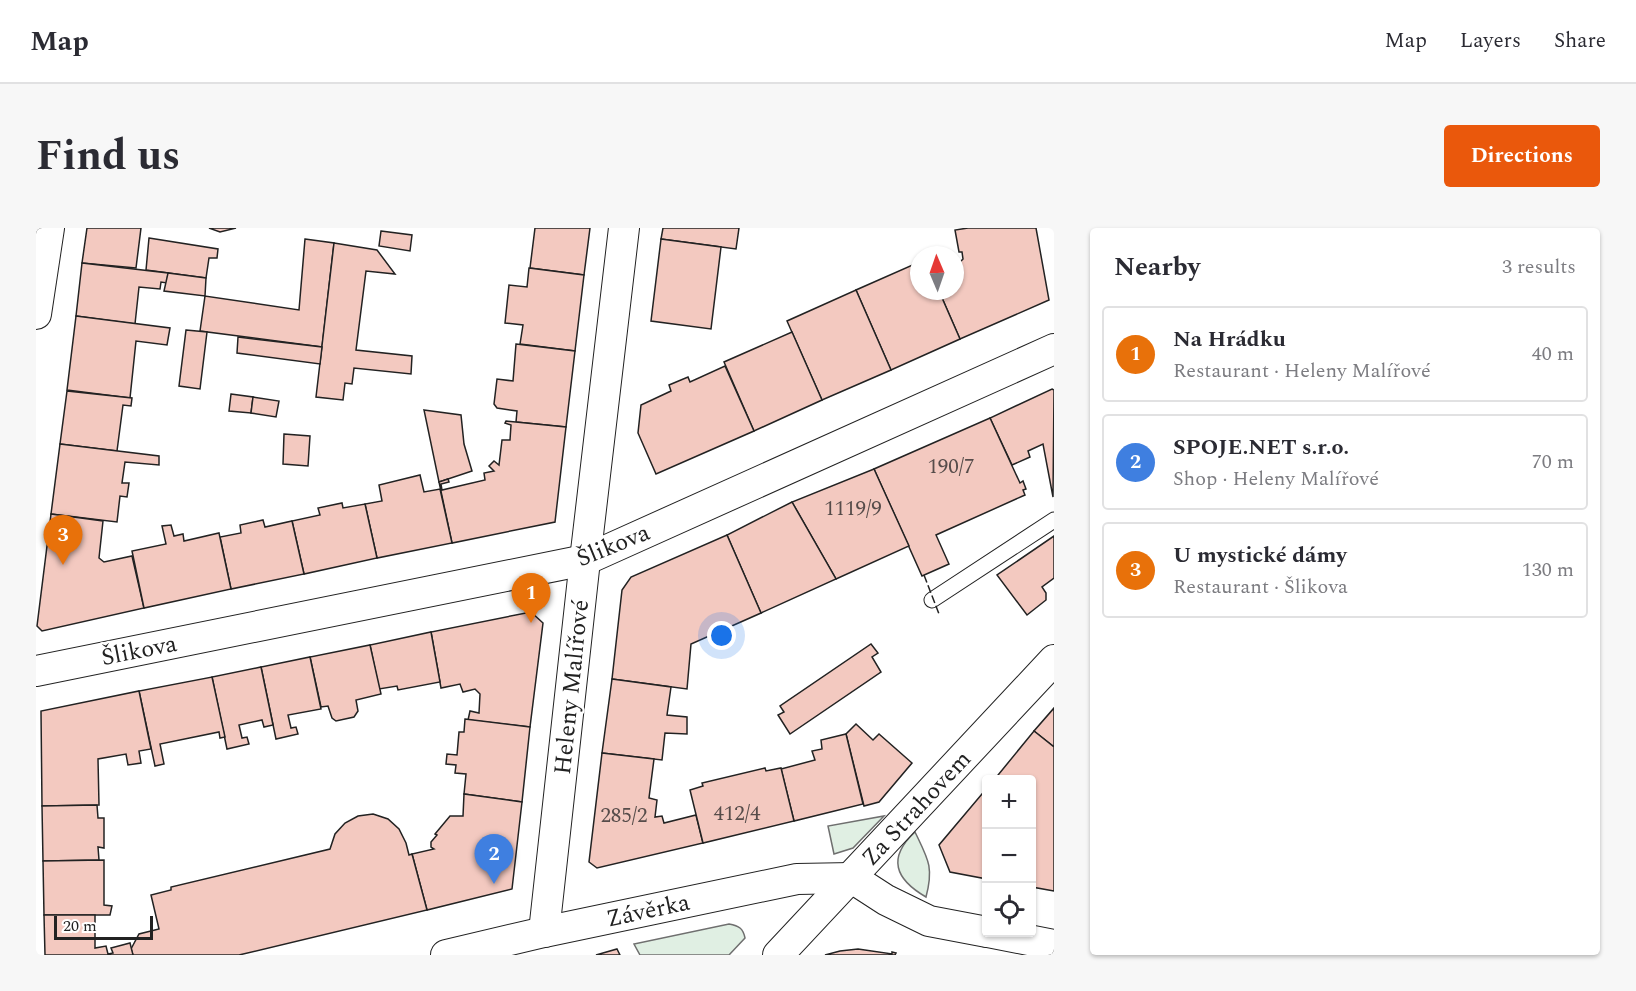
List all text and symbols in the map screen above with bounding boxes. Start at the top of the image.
text: Map [30,20,89,63]
text: Map [1385,25,1427,57]
text: Layers [1460,25,1521,57]
text: Share [1554,25,1606,57]
text: Find us [36,125,180,188]
button: Directions [1444,125,1600,187]
north arrow [910,246,964,300]
text: Nearby [1114,247,1200,287]
text: 3 results [1502,252,1576,282]
text: Na Hrádku [1173,323,1286,356]
text: 1 [1130,339,1141,369]
text: 40 m [1532,339,1574,369]
text: Restaurant · Heleny Malířové [1173,356,1431,386]
text: SPOJE.NET s.r.o. [1173,431,1349,464]
text: 2 [1130,447,1141,477]
text: 70 m [1532,447,1574,477]
house number: 190/7 [927,451,975,483]
text: Shop · Heleny Malířové [1173,464,1379,494]
house number: 1119/9 [824,493,882,525]
street label: Šlikova [571,515,656,577]
pin: 3 [44,516,82,565]
text: U mystické dámy [1173,539,1347,572]
text: 3 [1130,555,1141,585]
text: 130 m [1522,555,1574,585]
text: Restaurant · Šlikova [1173,572,1348,602]
pin: 1 [512,574,550,623]
street label: Heleny Malířové [545,598,599,776]
your location [707,621,736,650]
street label: Šlikova [98,626,180,676]
street label: Za Strahovem [853,743,980,875]
map controls [982,775,1036,937]
button: + [982,775,1036,829]
house number: 412/4 [713,798,761,830]
house number: 285/2 [600,800,648,832]
button: − [982,829,1036,883]
pin: 2 [474,834,514,884]
button: locate [982,883,1036,937]
street label: Závěrka [603,885,694,937]
scale bar [54,913,153,940]
text: 20 m [63,914,97,938]

